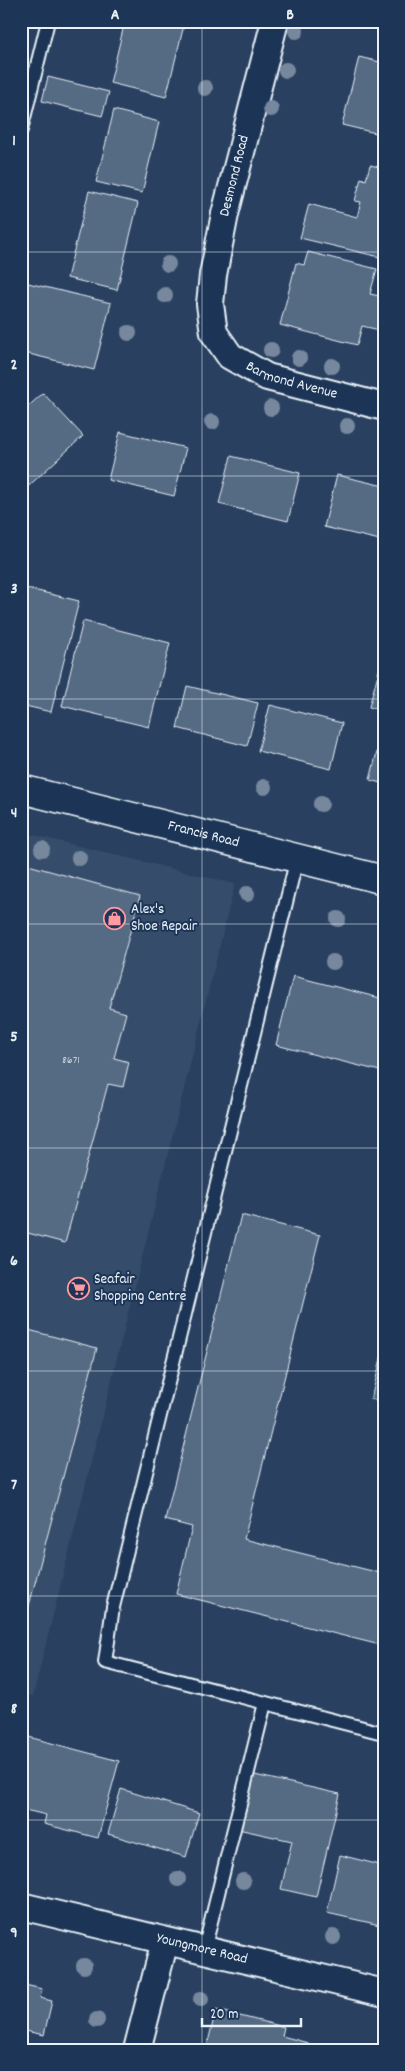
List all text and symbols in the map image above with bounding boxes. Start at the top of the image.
text: A [111,4,120,27]
text: B [286,4,294,27]
text: 1 [12,130,16,153]
street label: Desmond Road [214,133,256,219]
text: 2 [11,354,18,377]
street label: Barmond Avenue [241,356,340,406]
text: 3 [10,578,18,601]
text: 4 [11,802,17,825]
street label: Francis Road [165,815,241,854]
place label: Alex's Shoe Repair [131,899,198,938]
shop icon: Alex's Shoe Repair [103,907,127,931]
text: 5 [10,1026,18,1049]
house number: 8671 [62,1052,80,1069]
text: 6 [10,1250,18,1273]
place label: Seafair Shopping Centre [94,1269,187,1308]
supermarket icon: Seafair Shopping Centre [66,1277,90,1301]
text: 7 [11,1474,17,1497]
text: 8 [11,1698,18,1721]
text: 9 [10,1922,18,1945]
street label: Youngmore Road [154,1928,250,1971]
scale bar [202,1996,301,2028]
text: 20 m [210,2004,238,2026]

